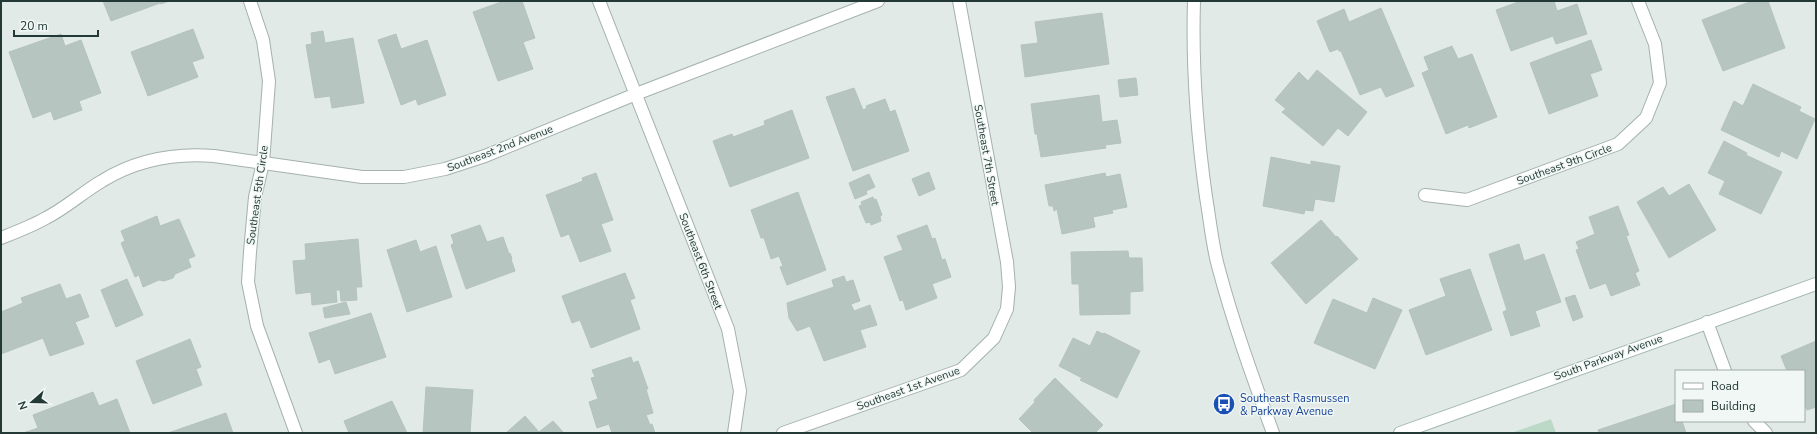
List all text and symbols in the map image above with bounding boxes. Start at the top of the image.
scale bar [14,12,98,38]
text: 20 m [20,18,48,34]
street label: Southeast 7th Street [970,103,1003,207]
street label: Southeast 2nd Avenue [445,121,555,176]
street label: Southeast 9th Circle [1515,140,1614,189]
street label: Southeast 5th Circle [243,144,272,246]
street label: Southeast 6th Street [675,211,726,312]
street label: South Parkway Avenue [1552,331,1665,384]
street label: Southeast 1st Avenue [855,363,962,414]
legend [1675,370,1805,422]
text: Road [1711,378,1739,394]
north arrow [12,382,52,422]
bus stop icon: Southeast Rasmussen & Parkway Avenue [1211,391,1237,417]
place label: Southeast Rasmussen & Parkway Avenue [1240,391,1349,419]
text: Building [1711,398,1756,414]
text: N [15,399,32,412]

